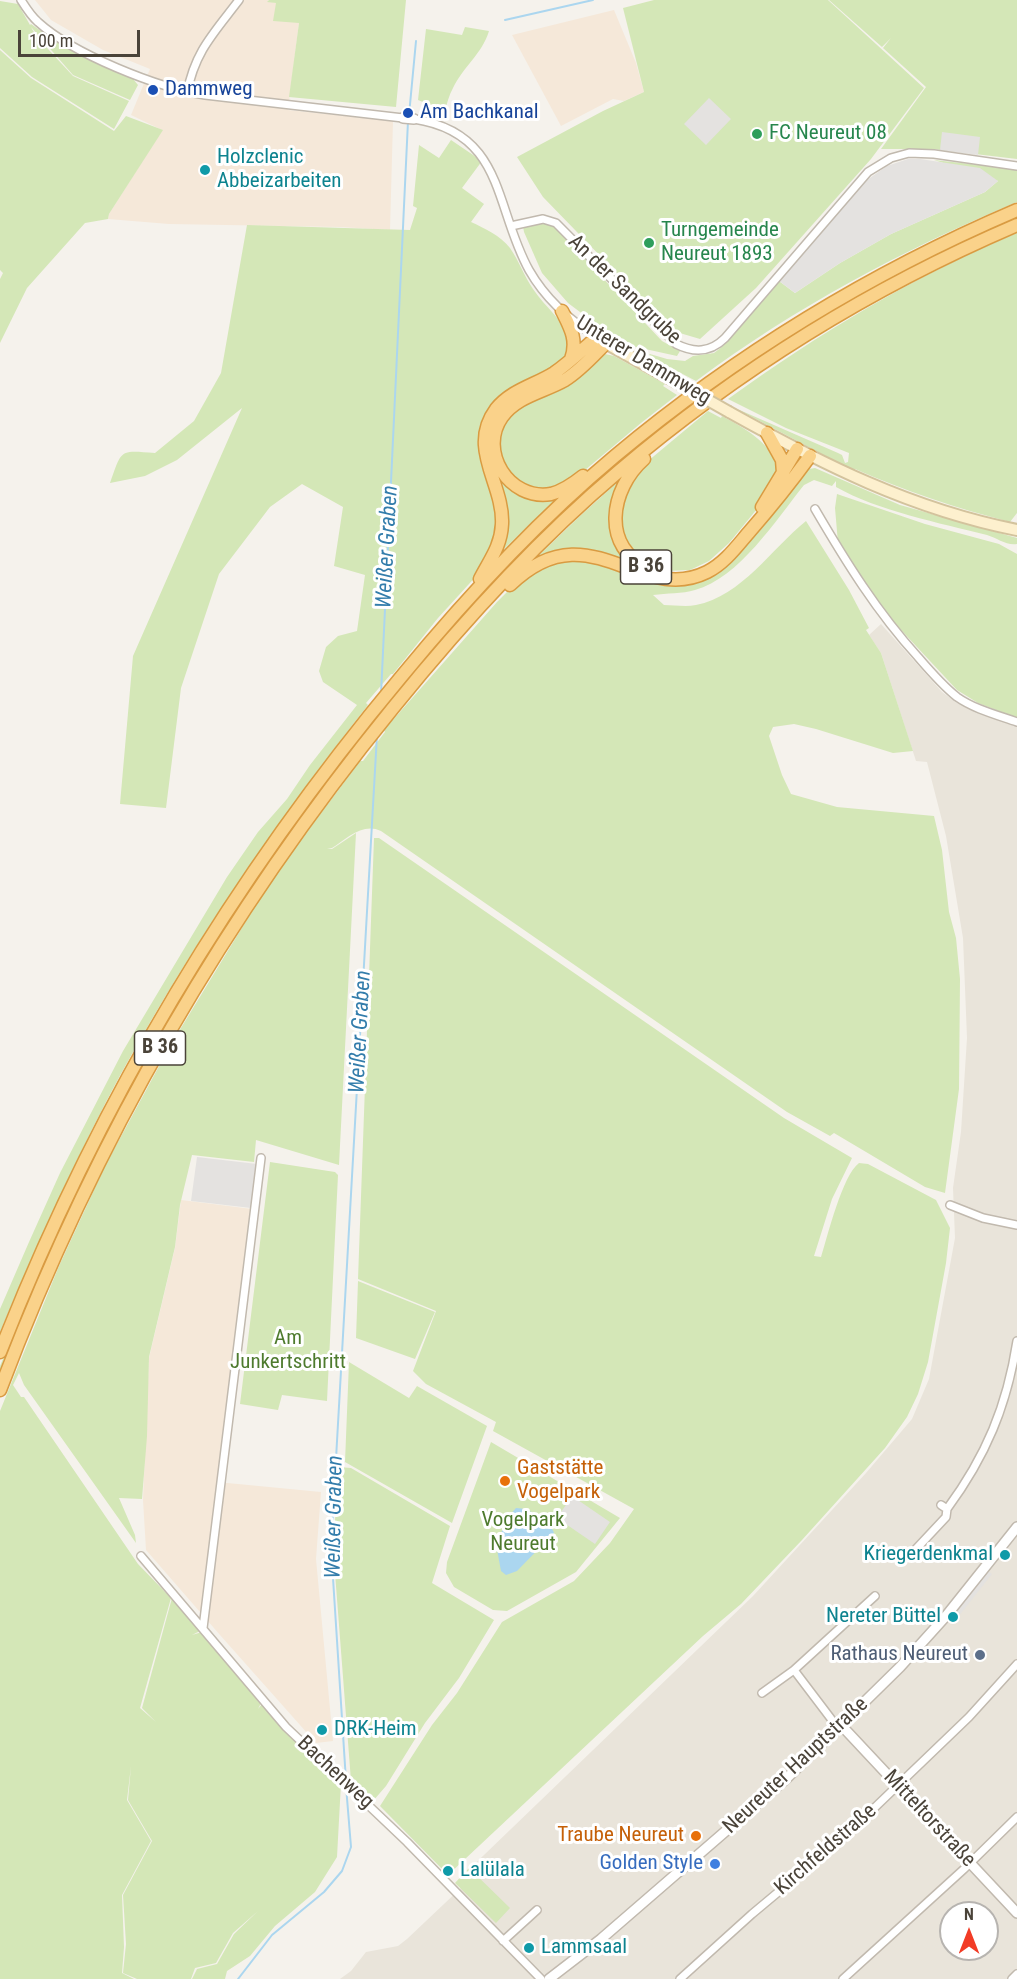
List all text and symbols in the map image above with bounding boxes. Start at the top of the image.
scale bar [21,18,142,56]
text: 100 m [29,30,73,51]
place label: Dammweg [165,77,253,103]
marker: Dammweg [146,83,160,97]
place label: Am Bachkanal [420,100,539,126]
marker: Am Bachkanal [401,106,415,120]
place label: FC Neureut 08 [769,121,887,147]
marker: FC Neureut 08 [750,127,764,141]
place label: Holzclenic Abbeizarbeiten [217,145,341,195]
marker: Holzclenic Abbeizarbeiten [198,163,212,177]
place label: Turngemeinde Neureut 1893 [661,218,779,268]
street label: An der Sandgrube [562,230,686,350]
marker: Turngemeinde Neureut 1893 [642,236,656,250]
street label: Unterer Dammweg [571,311,715,411]
water label: Weißer Graben [372,485,404,609]
road number: B 36 [620,550,672,584]
water label: Weißer Graben [345,970,377,1094]
road number: B 36 [134,1031,186,1065]
park label: Am Junkertschritt [230,1326,346,1376]
water label: Weißer Graben [321,1455,349,1579]
place label: Gaststätte Vogelpark [517,1456,603,1506]
marker: Gaststätte Vogelpark [498,1474,512,1488]
park label: Vogelpark Neureut [481,1508,565,1558]
place label: Kriegerdenkmal [863,1542,993,1568]
marker: Kriegerdenkmal [998,1548,1012,1562]
place label: Nereter Büttel [826,1604,941,1630]
marker: Nereter Büttel [946,1610,960,1624]
place label: Rathaus Neureut [830,1642,968,1668]
marker: Rathaus Neureut [973,1648,987,1662]
street label: Neureuter Hauptstraße [718,1692,874,1840]
place label: DRK-Heim [334,1717,417,1743]
marker: DRK-Heim [315,1723,329,1737]
street label: Bachenweg [292,1731,378,1815]
street label: Mitteltorstraße [878,1765,980,1873]
street label: Kirchfeldstraße [770,1799,882,1901]
place label: Traube Neureut [557,1823,684,1849]
marker: Traube Neureut [689,1829,703,1843]
place label: Golden Style [599,1851,703,1877]
marker: Golden Style [708,1857,722,1871]
place label: Lalülala [460,1858,525,1884]
marker: Lalülala [441,1864,455,1878]
north arrow [939,1901,999,1961]
text: N [964,1905,974,1924]
place label: Lammsaal [541,1935,627,1961]
marker: Lammsaal [522,1941,536,1955]

